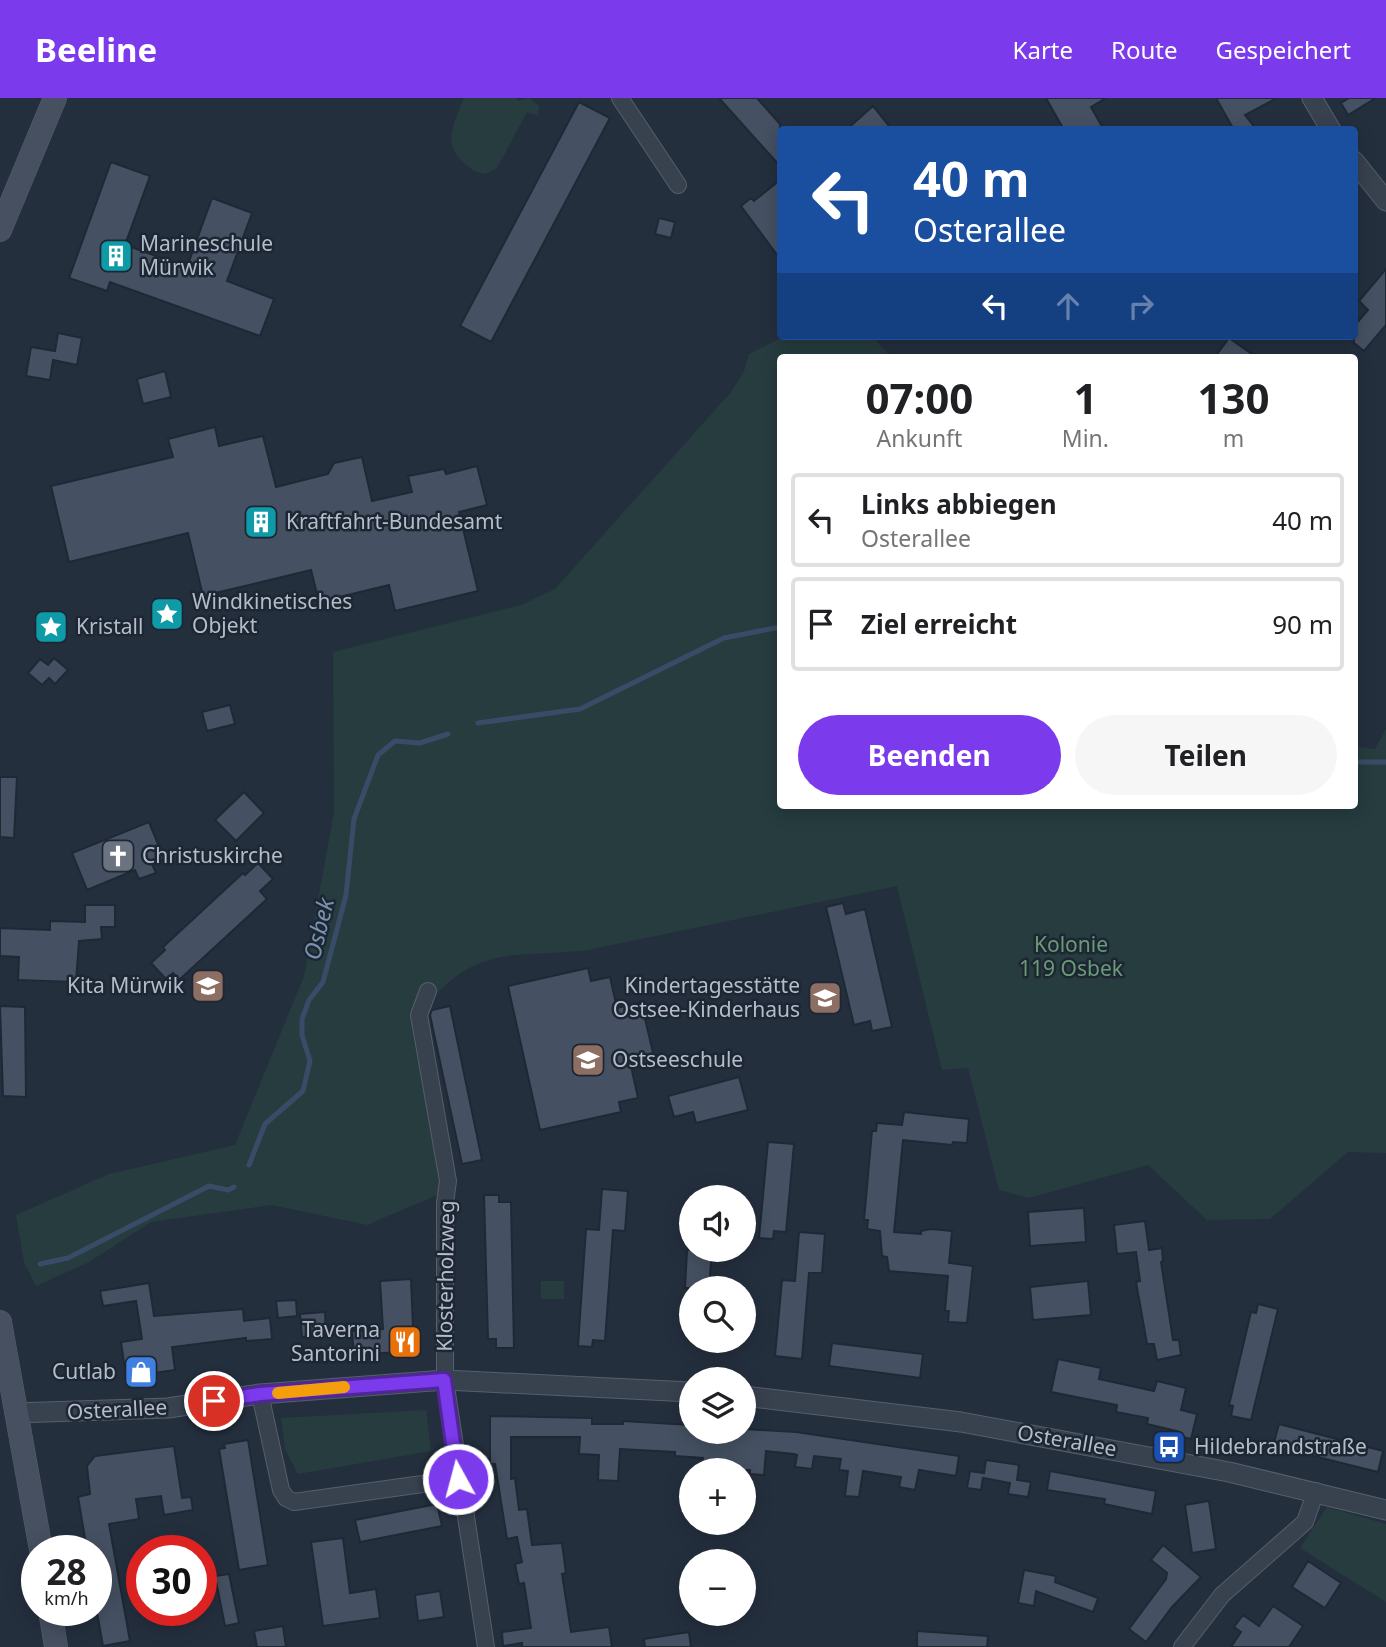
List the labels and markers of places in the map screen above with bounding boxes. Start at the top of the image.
place label: Marineschule Mürwik [140,229,273,281]
building icon: Marineschule Mürwik [97,237,135,275]
building icon: Kraftfahrt-Bundesamt [242,503,280,541]
place label: Kraftfahrt-Bundesamt [286,507,503,535]
place label: Windkinetisches Objekt [192,587,352,639]
place icon: Windkinetisches Objekt [148,595,186,633]
place icon: Kristall [32,608,70,646]
place label: Kristall [76,612,143,640]
church icon: Christuskirche [99,837,137,875]
place label: Christuskirche [142,841,283,869]
school or university icon: Kita Mürwik [189,967,227,1005]
place label: Kita Mürwik [67,971,185,999]
place label: Kindertagesstätte Ostsee-Kinderhaus [613,971,800,1023]
school or university icon: Kindertagesstätte Ostsee-Kinderhaus [806,979,844,1017]
school or university icon: Ostseeschule [569,1041,607,1079]
place label: Ostseeschule [612,1045,743,1073]
place label: Taverna Santorini [291,1315,380,1367]
restaurant icon: Taverna Santorini [386,1323,424,1361]
shop icon: Cutlab [122,1353,160,1391]
place label: Cutlab [52,1357,116,1385]
pin [184,1371,244,1431]
bus stop icon: Hildebrandstraße [1150,1428,1188,1466]
place label: Hildebrandstraße [1194,1432,1367,1460]

